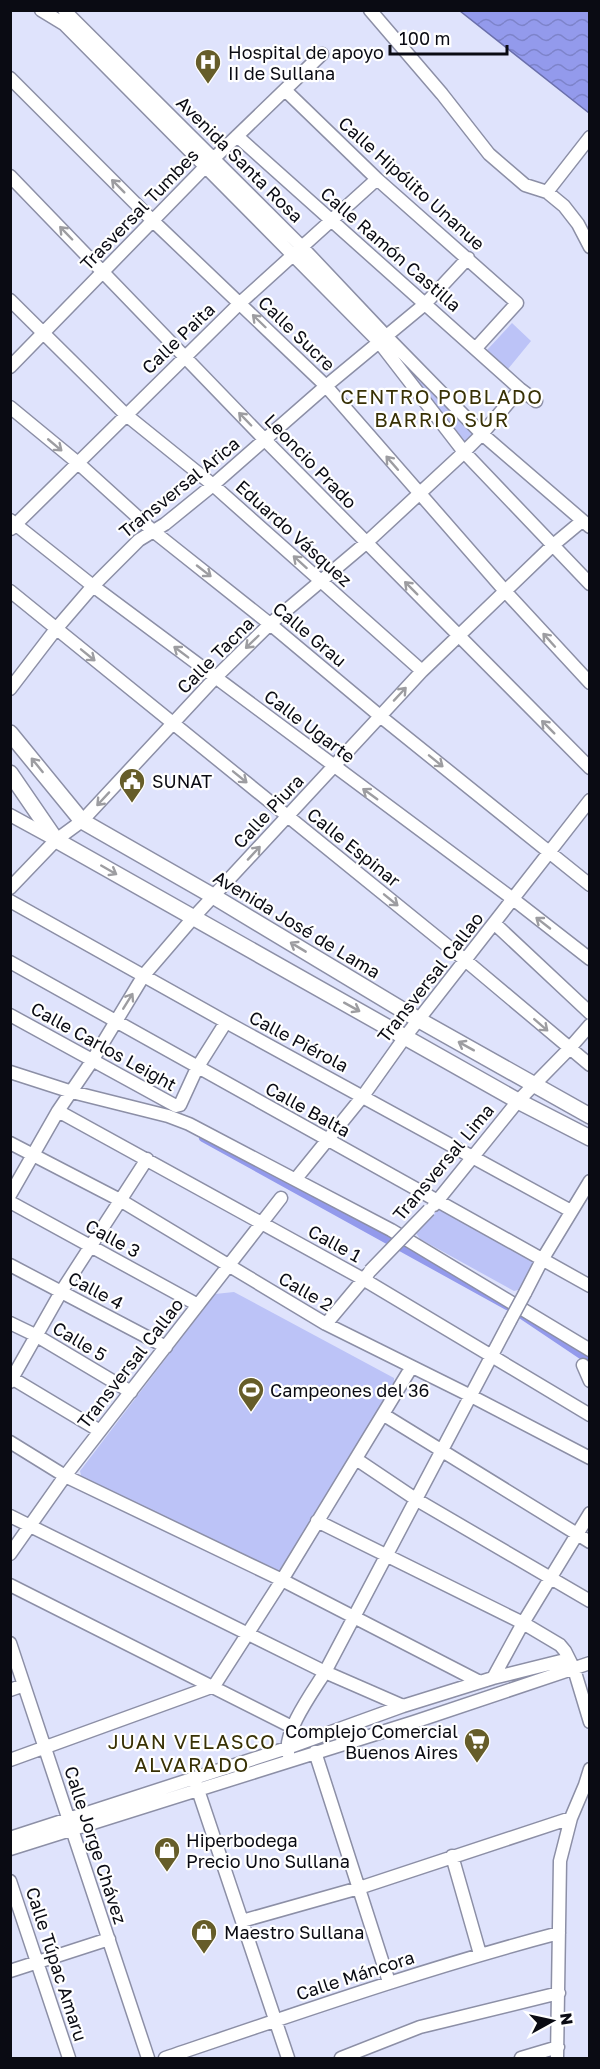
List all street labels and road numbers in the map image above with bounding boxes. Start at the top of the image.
street label: Avenida Santa Rosa [172,91,308,227]
street label: Calle Hipólito Unanue [334,112,490,254]
street label: Trasversal Tumbes [75,144,203,274]
street label: Calle Ramón Castilla [316,182,466,316]
street label: Calle Sucre [254,291,340,375]
street label: Calle Paita [137,298,219,378]
street label: Leoncio Prado [260,409,362,513]
street label: Transversal Arica [114,432,244,542]
street label: Eduardo Vásquez [231,475,357,591]
street label: Calle Grau [269,597,351,671]
street label: Calle Tacna [172,612,258,698]
street label: Calle Ugarte [260,685,360,767]
street label: Calle Piura [228,769,308,853]
street label: Calle Espinar [303,803,405,891]
street label: Avenida José de Lama [210,865,384,983]
street label: Transversal Callao [372,907,488,1047]
street label: Calle Carlos Leight [27,997,181,1095]
street label: Calle Piérola [246,1006,352,1076]
street label: Calle Balta [262,1077,354,1141]
street label: Transversal Lima [388,1099,498,1225]
street label: Calle 3 [82,1214,144,1262]
street label: Calle 1 [305,1219,366,1267]
street label: Calle 4 [64,1266,128,1314]
street label: Calle 2 [275,1267,337,1315]
street label: Transversal Callao [72,1293,188,1433]
street label: Calle 5 [49,1316,111,1366]
street label: Calle Jorge Chávez [60,1763,132,1927]
street label: Calle Túpac Amaru [22,1884,92,2044]
street label: Calle Máncora [293,1946,417,2004]

